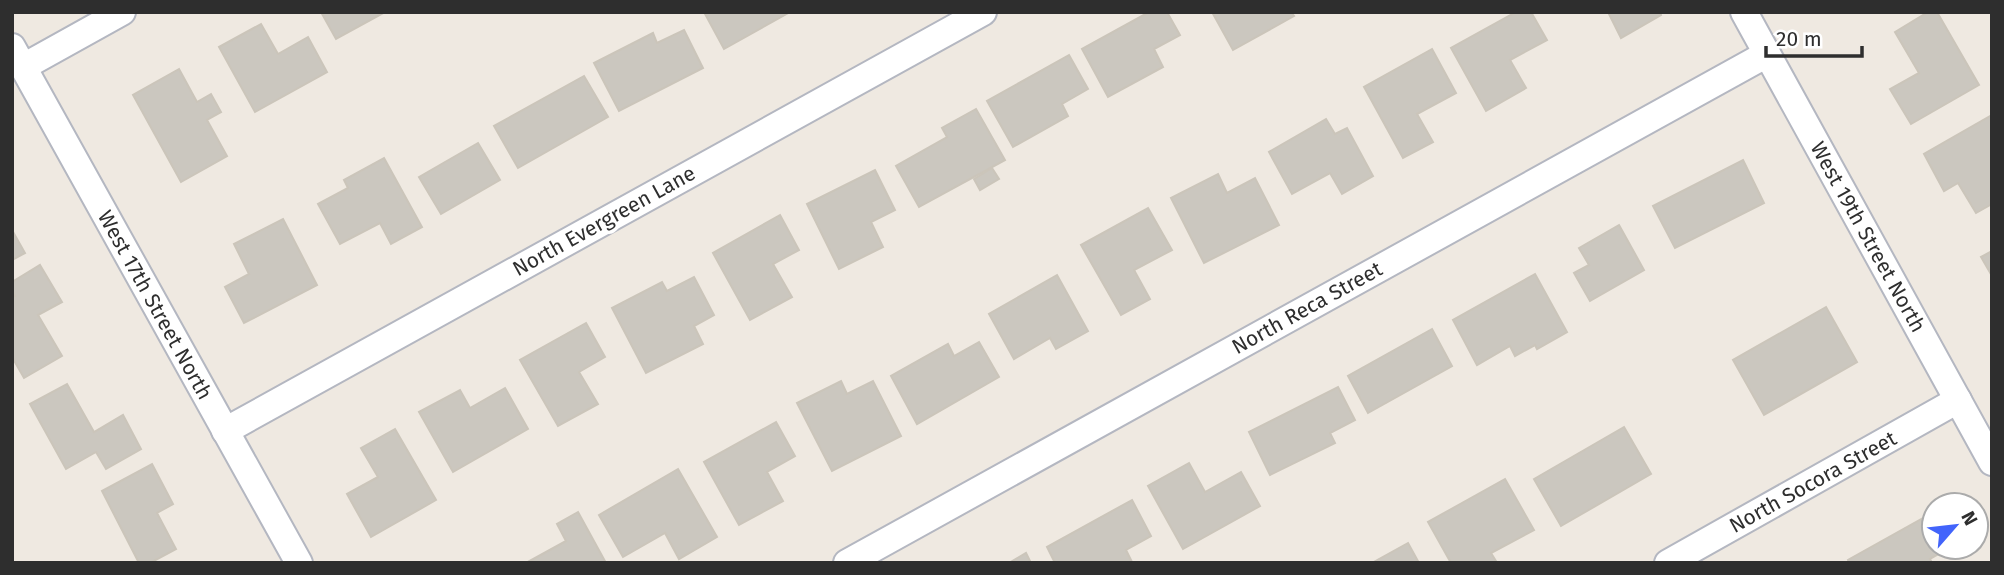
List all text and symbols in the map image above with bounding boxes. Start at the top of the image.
scale bar [1766,14,1862,58]
text: 20 m [1776,26,1822,52]
street label: West 19th Street North [1805,137,1931,337]
street label: North Evergreen Lane [508,160,700,282]
street label: West 17th Street North [92,206,218,404]
street label: North Reca Street [1227,256,1387,360]
street label: North Socora Street [1725,425,1901,539]
north arrow [1920,491,1990,561]
text: N [1956,507,1983,529]

